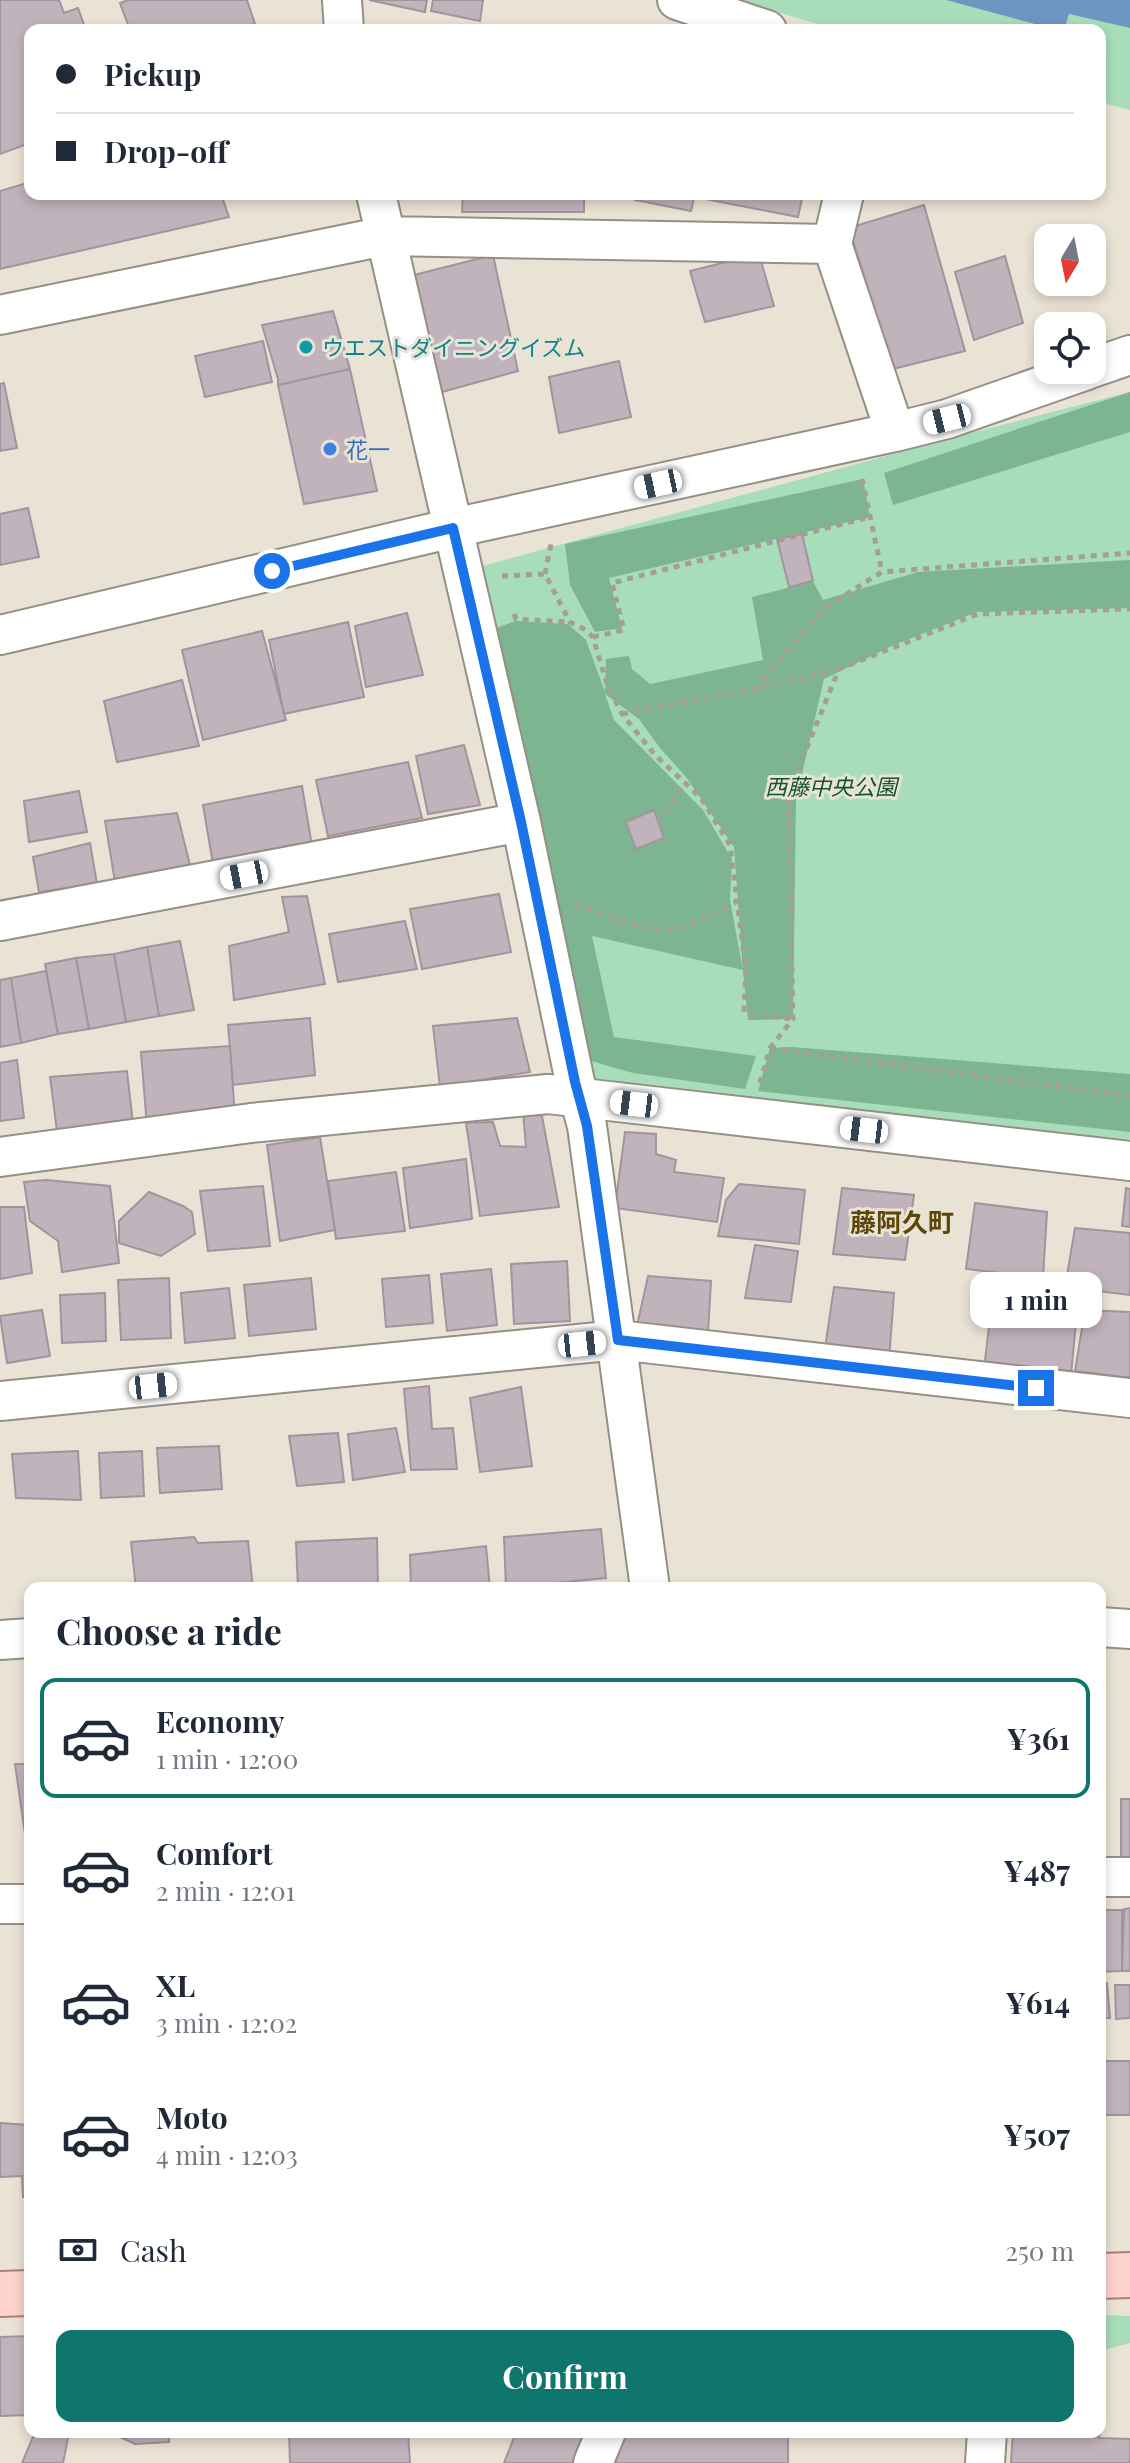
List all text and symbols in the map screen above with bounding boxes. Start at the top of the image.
text: Pickup [104,54,201,94]
text: Drop-off [104,131,228,171]
north arrow [1034,224,1106,296]
map controls [1034,224,1106,384]
button: locate [1034,312,1106,384]
place label: ウエストダイニングイズム [322,332,585,362]
marker: ウエストダイニングイズム [297,338,315,356]
car [921,402,973,436]
place label: 花一 [346,434,390,464]
marker: 花一 [321,440,339,458]
car [632,467,684,501]
route start [254,553,290,589]
park label: 西藤中央公園 [765,771,900,801]
car [218,859,270,891]
car [609,1089,659,1119]
car [839,1115,889,1145]
district label: 藤阿久町 [850,1204,954,1239]
callout: 1 min [970,1272,1102,1328]
text: 1 min [1004,1282,1068,1317]
car [557,1330,607,1358]
route end [1018,1370,1054,1406]
car [128,1372,178,1400]
text: Choose a ride [56,1606,282,1654]
text: Economy [156,1701,285,1741]
icon: car [60,1702,132,1774]
text: ¥361 [1007,1718,1070,1758]
text: 1 min · 12:00 [156,1741,298,1776]
text: Comfort [156,1833,273,1873]
icon: car [60,1834,132,1906]
text: ¥487 [1003,1850,1070,1890]
text: 2 min · 12:01 [156,1873,295,1908]
text: XL [156,1965,195,2005]
icon: car [60,1966,132,2038]
text: ¥614 [1006,1982,1070,2022]
text: 3 min · 12:02 [156,2005,297,2040]
text: Moto [156,2097,228,2137]
icon: car [60,2098,132,2170]
text: ¥507 [1003,2114,1070,2154]
text: 4 min · 12:03 [156,2137,298,2172]
icon: cash [56,2228,100,2272]
text: Cash [120,2230,187,2270]
text: 250 m [1006,2233,1074,2268]
button: Confirm [56,2330,1074,2422]

